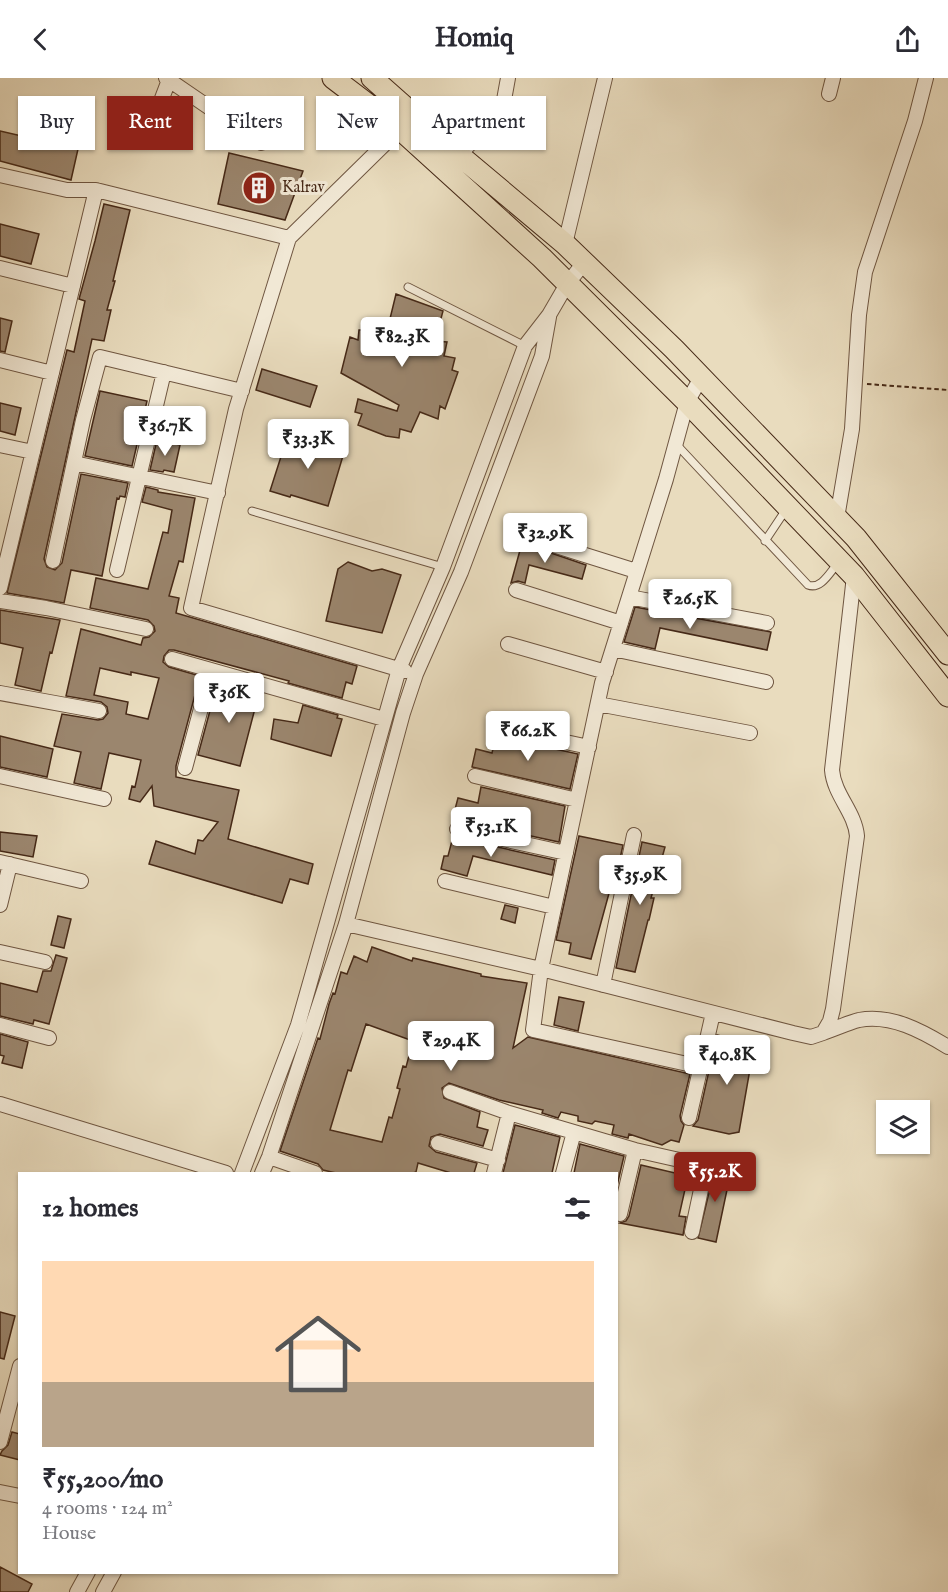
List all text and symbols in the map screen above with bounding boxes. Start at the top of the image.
text: Homiq [435,22,513,56]
icon: back [24,23,57,56]
icon: share [891,23,924,56]
chip: Buy [18,96,95,150]
chip: Rent [107,96,193,150]
chip: Filters [205,96,304,150]
chip: New [316,96,399,150]
chip: Apartment [411,96,546,150]
building icon: Kalrav [241,170,277,206]
place label: Kalrav [282,178,325,198]
pin: ₹82.3K [353,317,451,368]
text: ₹82.3K [375,324,429,349]
pin: ₹36.7K [116,406,214,457]
text: ₹36.7K [138,413,192,438]
pin: ₹33.3K [259,419,357,470]
text: ₹33.3K [282,426,334,451]
pin: ₹32.9K [496,513,594,564]
text: ₹32.9K [517,520,573,545]
pin: ₹26.5K [641,579,739,630]
text: ₹26.5K [662,586,718,611]
pin: ₹36K [193,673,265,724]
text: ₹36K [208,680,250,705]
pin: ₹66.2K [479,711,577,762]
text: ₹66.2K [500,718,556,743]
pin: ₹53.1K [442,807,540,858]
text: ₹53.1K [465,814,517,839]
pin: ₹35.9K [591,855,689,906]
text: ₹35.9K [613,862,667,887]
pin: ₹29.4K [402,1021,500,1072]
text: ₹29.4K [422,1028,480,1053]
pin: ₹40.8K [678,1035,776,1086]
text: ₹40.8K [698,1042,756,1067]
map controls [876,1100,930,1154]
button: layers [876,1100,930,1154]
pin: ₹55.2K [666,1152,764,1203]
text: ₹55.2K [688,1159,742,1184]
text: 12 homes [42,1192,138,1225]
icon: filters [561,1192,594,1225]
icon: home [264,1300,372,1408]
text: ₹55,200/mo [42,1463,163,1496]
text: 4 rooms · 124 m² [42,1496,173,1521]
text: House [42,1521,96,1546]

